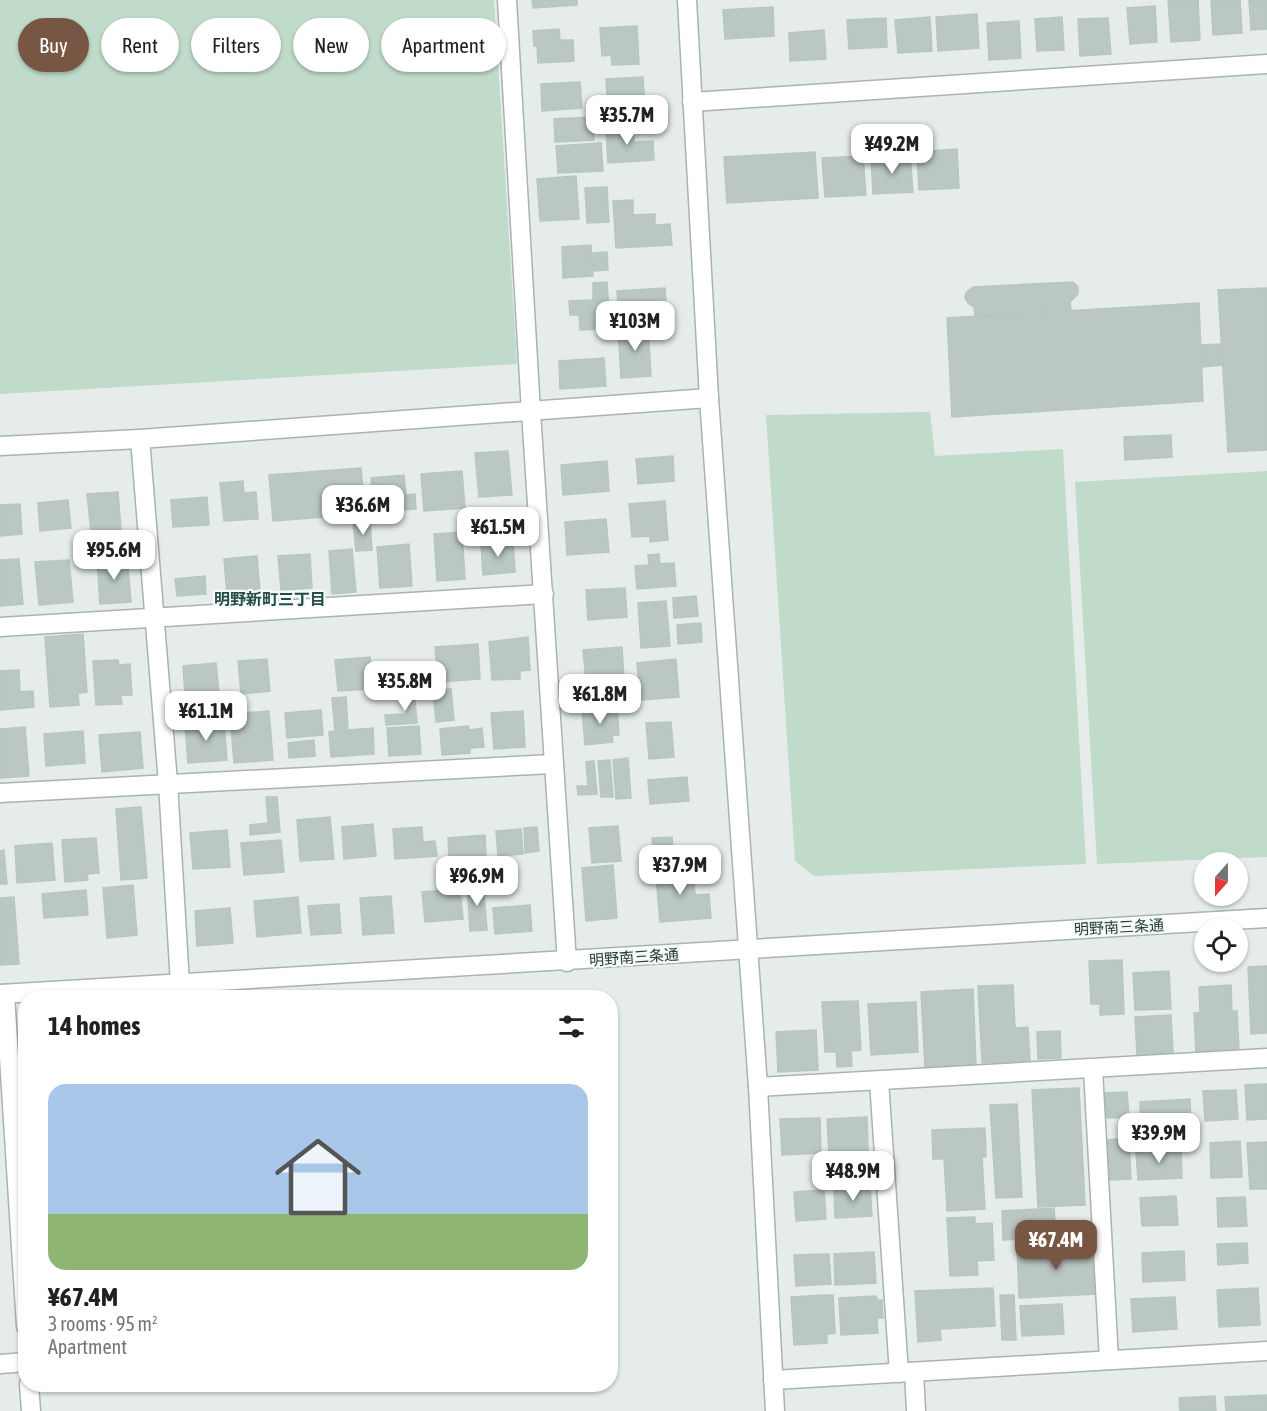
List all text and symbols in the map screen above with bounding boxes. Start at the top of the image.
chip: Buy [18,18,89,72]
chip: Rent [101,18,179,72]
chip: Filters [191,18,281,72]
chip: New [293,18,369,72]
chip: Apartment [381,18,506,72]
pin: ¥35.7M [578,95,676,146]
text: ¥35.7M [600,103,654,126]
pin: ¥49.2M [843,124,941,175]
text: ¥49.2M [865,132,919,155]
pin: ¥103M [593,301,677,352]
text: ¥103M [610,309,660,332]
pin: ¥36.6M [314,485,412,536]
text: ¥36.6M [336,493,390,516]
pin: ¥61.5M [449,507,547,558]
text: ¥61.5M [471,515,525,538]
pin: ¥95.6M [65,530,163,581]
text: ¥95.6M [87,538,141,561]
district label: 明野新町三丁目 [214,590,326,608]
pin: ¥35.8M [356,661,454,712]
text: ¥35.8M [378,669,432,692]
pin: ¥61.8M [551,674,649,725]
text: ¥61.8M [573,682,627,705]
pin: ¥61.1M [157,691,255,742]
text: ¥61.1M [179,699,233,722]
pin: ¥37.9M [631,845,729,896]
north arrow [1194,852,1248,906]
map controls [1194,852,1248,972]
text: ¥37.9M [653,853,707,876]
pin: ¥96.9M [428,856,526,907]
text: ¥96.9M [450,864,504,887]
street label: 明野南三条通 [1074,916,1164,938]
button: locate [1194,918,1248,972]
street label: 明野南三条通 [589,945,679,969]
icon: filters [555,1010,588,1043]
text: 14 homes [48,1011,141,1041]
pin: ¥39.9M [1110,1113,1208,1164]
text: ¥39.9M [1132,1121,1186,1144]
icon: home [264,1123,372,1231]
pin: ¥48.9M [804,1151,902,1202]
text: ¥48.9M [826,1159,880,1182]
pin: ¥67.4M [1007,1220,1105,1271]
text: ¥67.4M [1029,1228,1083,1251]
text: ¥67.4M [48,1282,118,1312]
text: 3 rooms · 95 m² [48,1312,158,1335]
text: Apartment [48,1335,127,1358]

